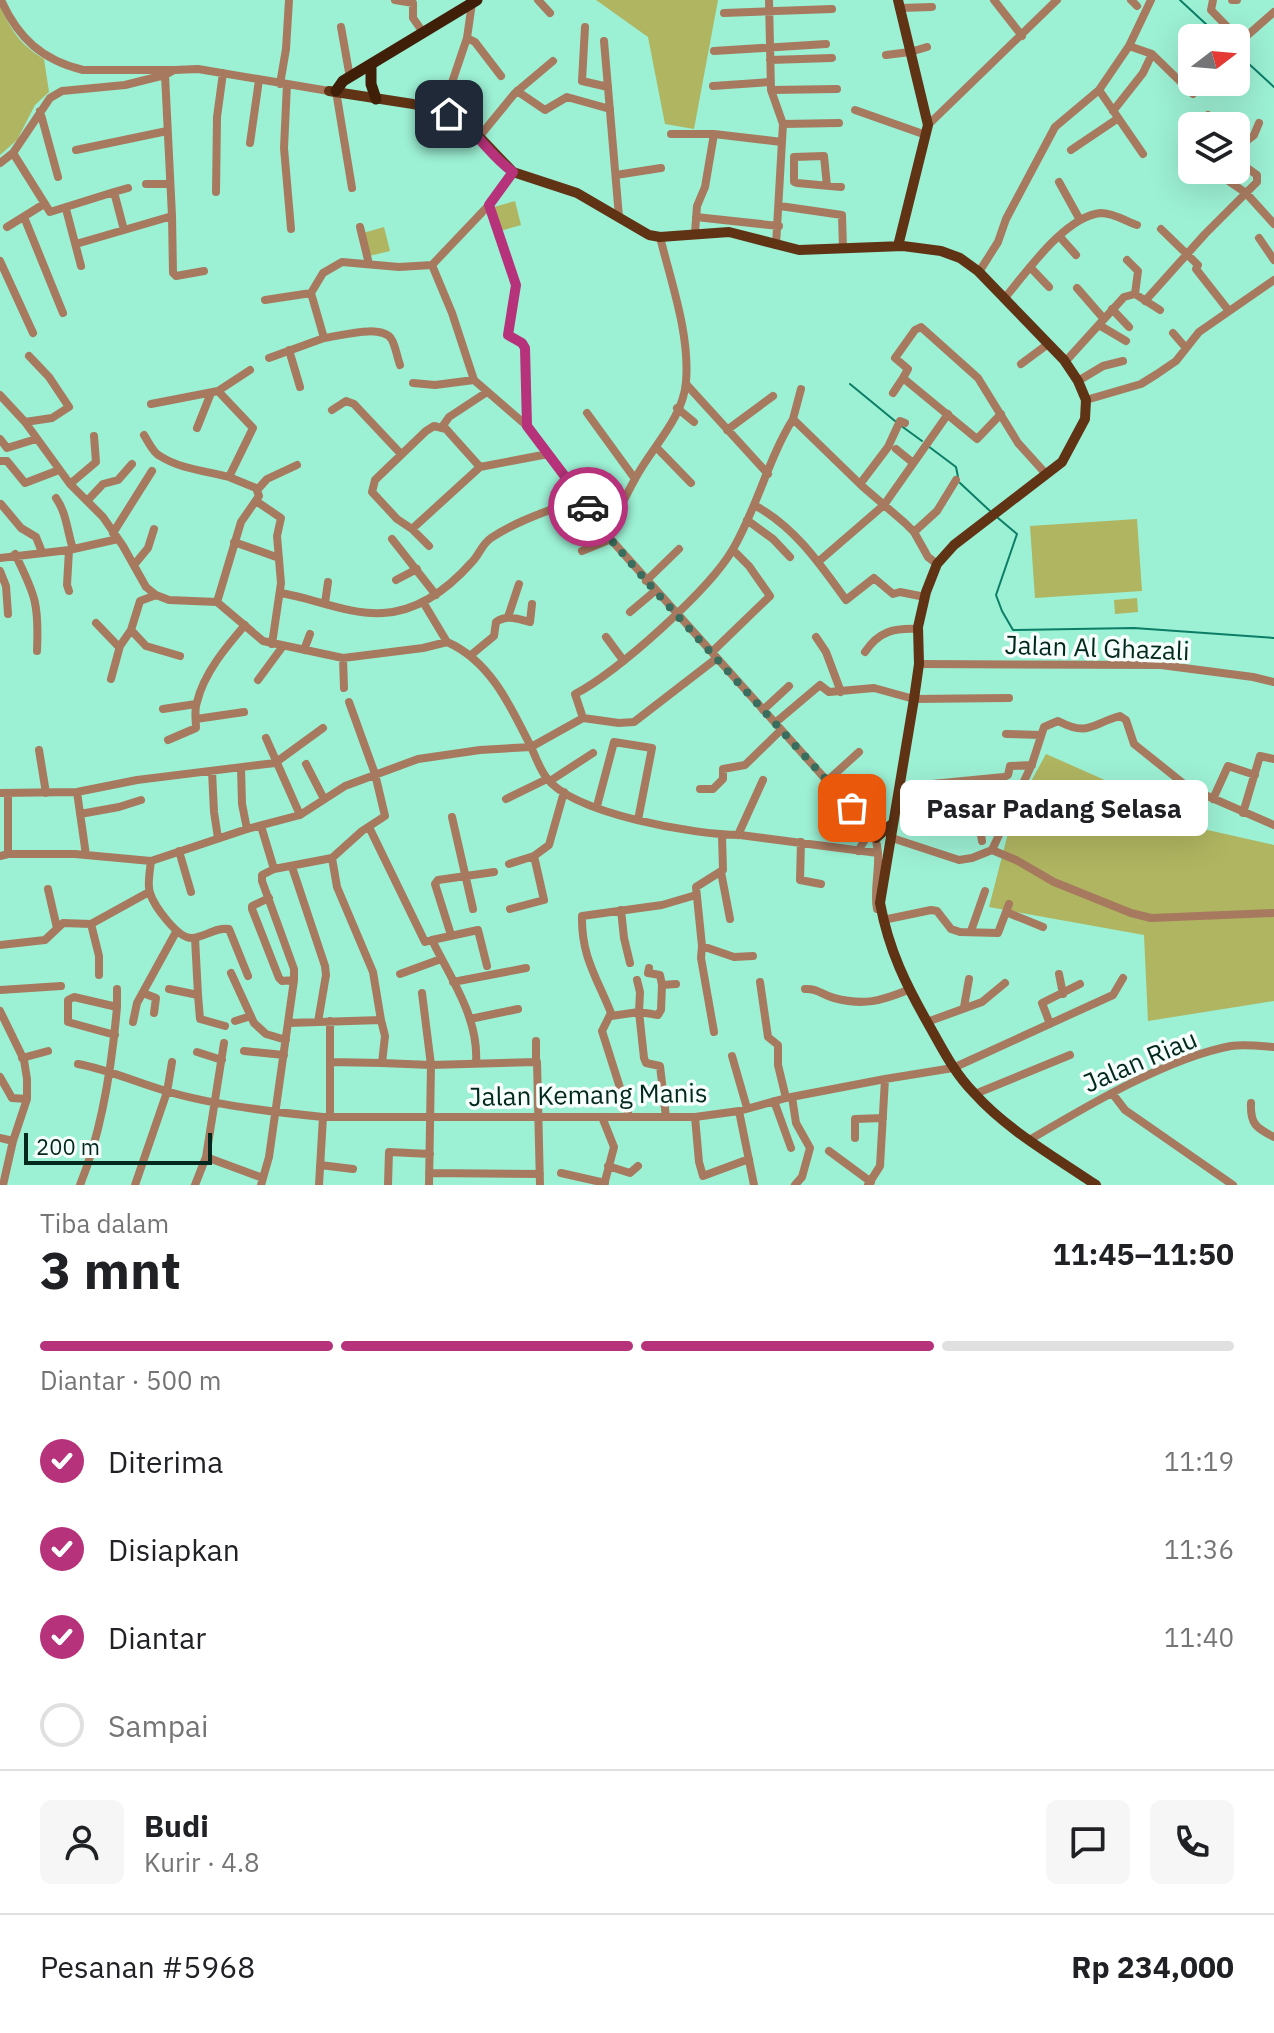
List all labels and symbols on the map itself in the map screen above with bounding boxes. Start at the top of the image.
north arrow [1178,24,1250,96]
pin [415,80,483,148]
courier [548,467,628,547]
street label: Jalan Al Ghazali [1004,627,1190,667]
pin [818,774,886,842]
callout: Pasar Padang Selasa [900,780,1208,836]
street label: Jalan Riau [1077,1021,1202,1099]
street label: Jalan Kemang Manis [468,1075,708,1113]
scale bar [24,1129,212,1165]

